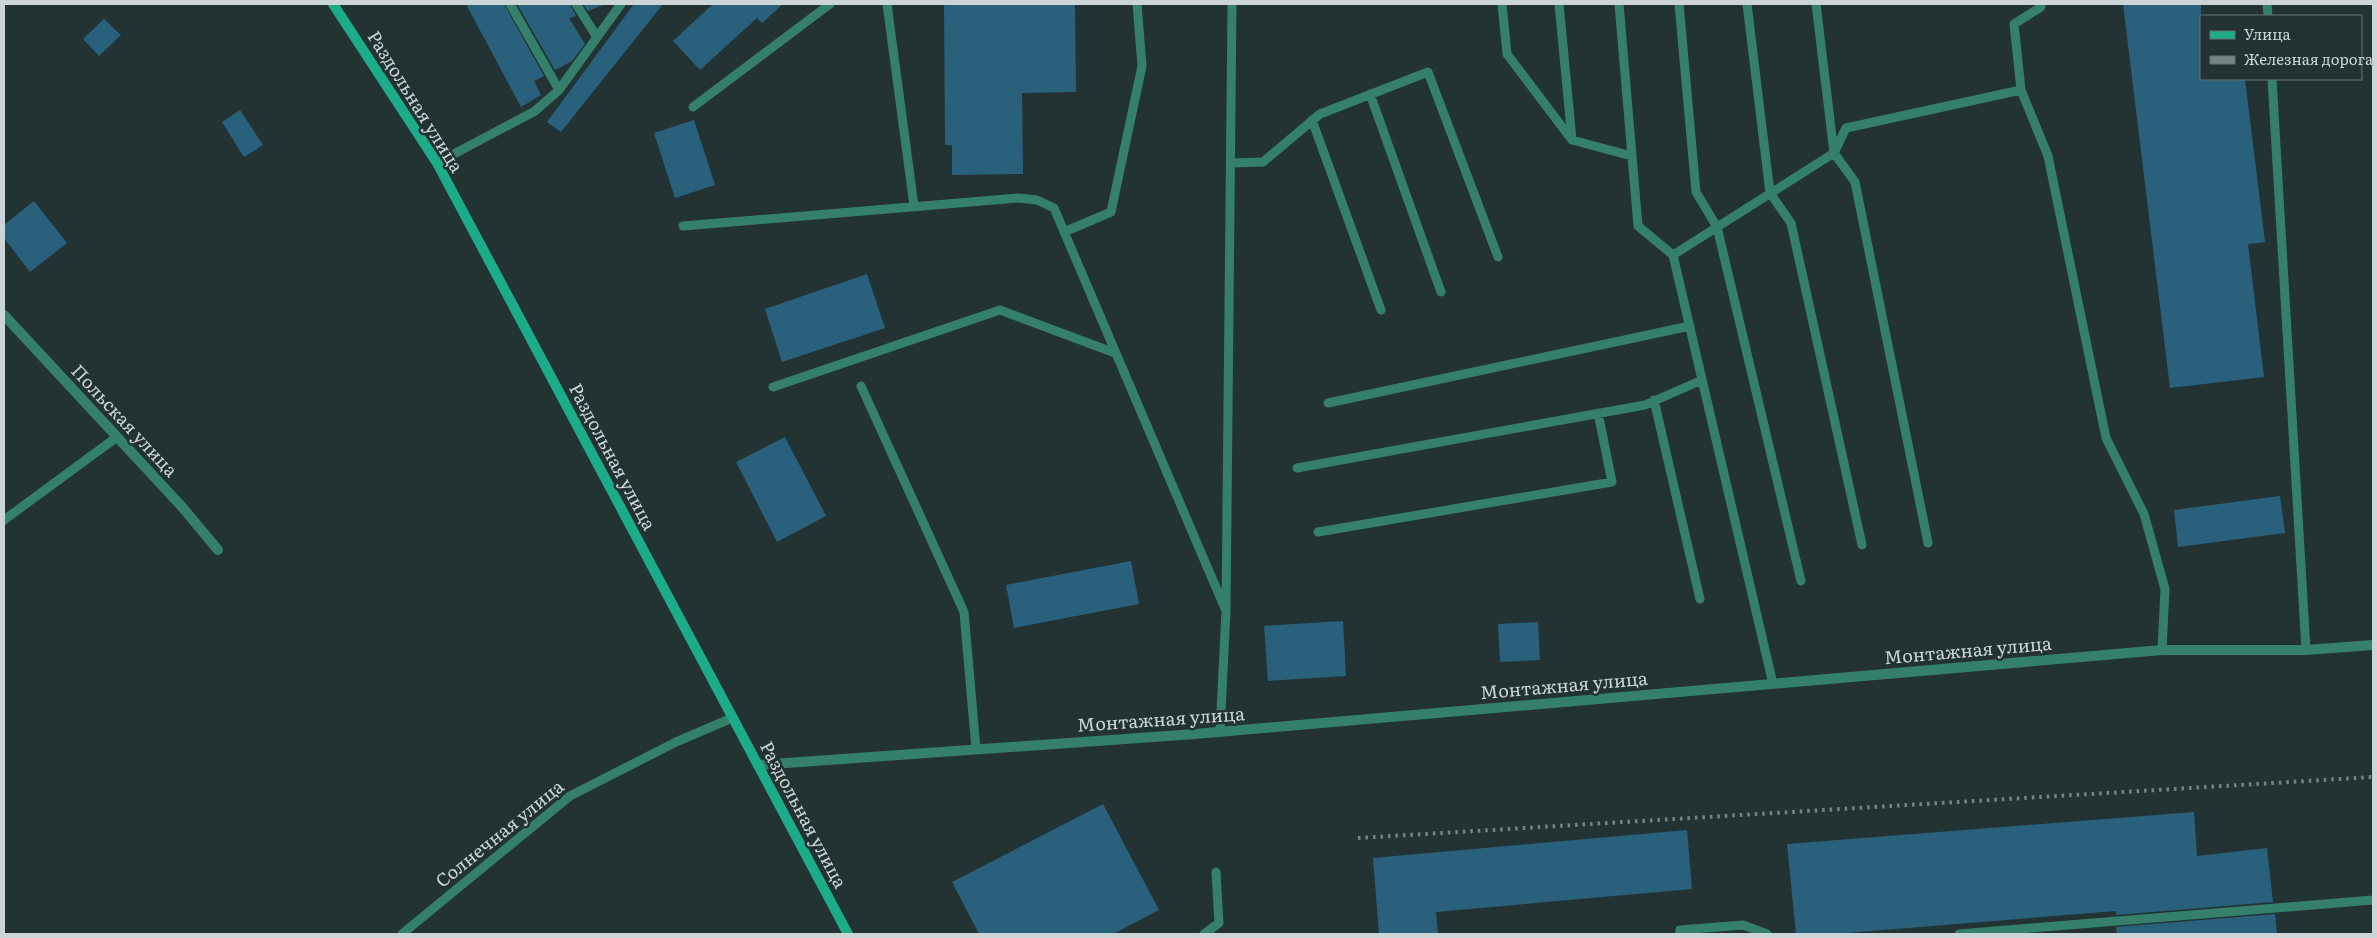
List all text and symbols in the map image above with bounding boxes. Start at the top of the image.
legend [2200,15,2362,80]
text: Улица [2244,22,2292,45]
street label: Раздольная улица [362,25,471,178]
text: Железная дорога [2244,47,2374,70]
street label: Польская улица [66,357,185,483]
street label: Раздольная улица [563,378,664,535]
street label: Монтажная улица [1883,629,2053,670]
street label: Монтажная улица [1479,664,1649,705]
street label: Монтажная улица [1076,699,1246,738]
street label: Раздольная улица [754,736,855,893]
street label: Солнечная улица [429,772,569,893]

